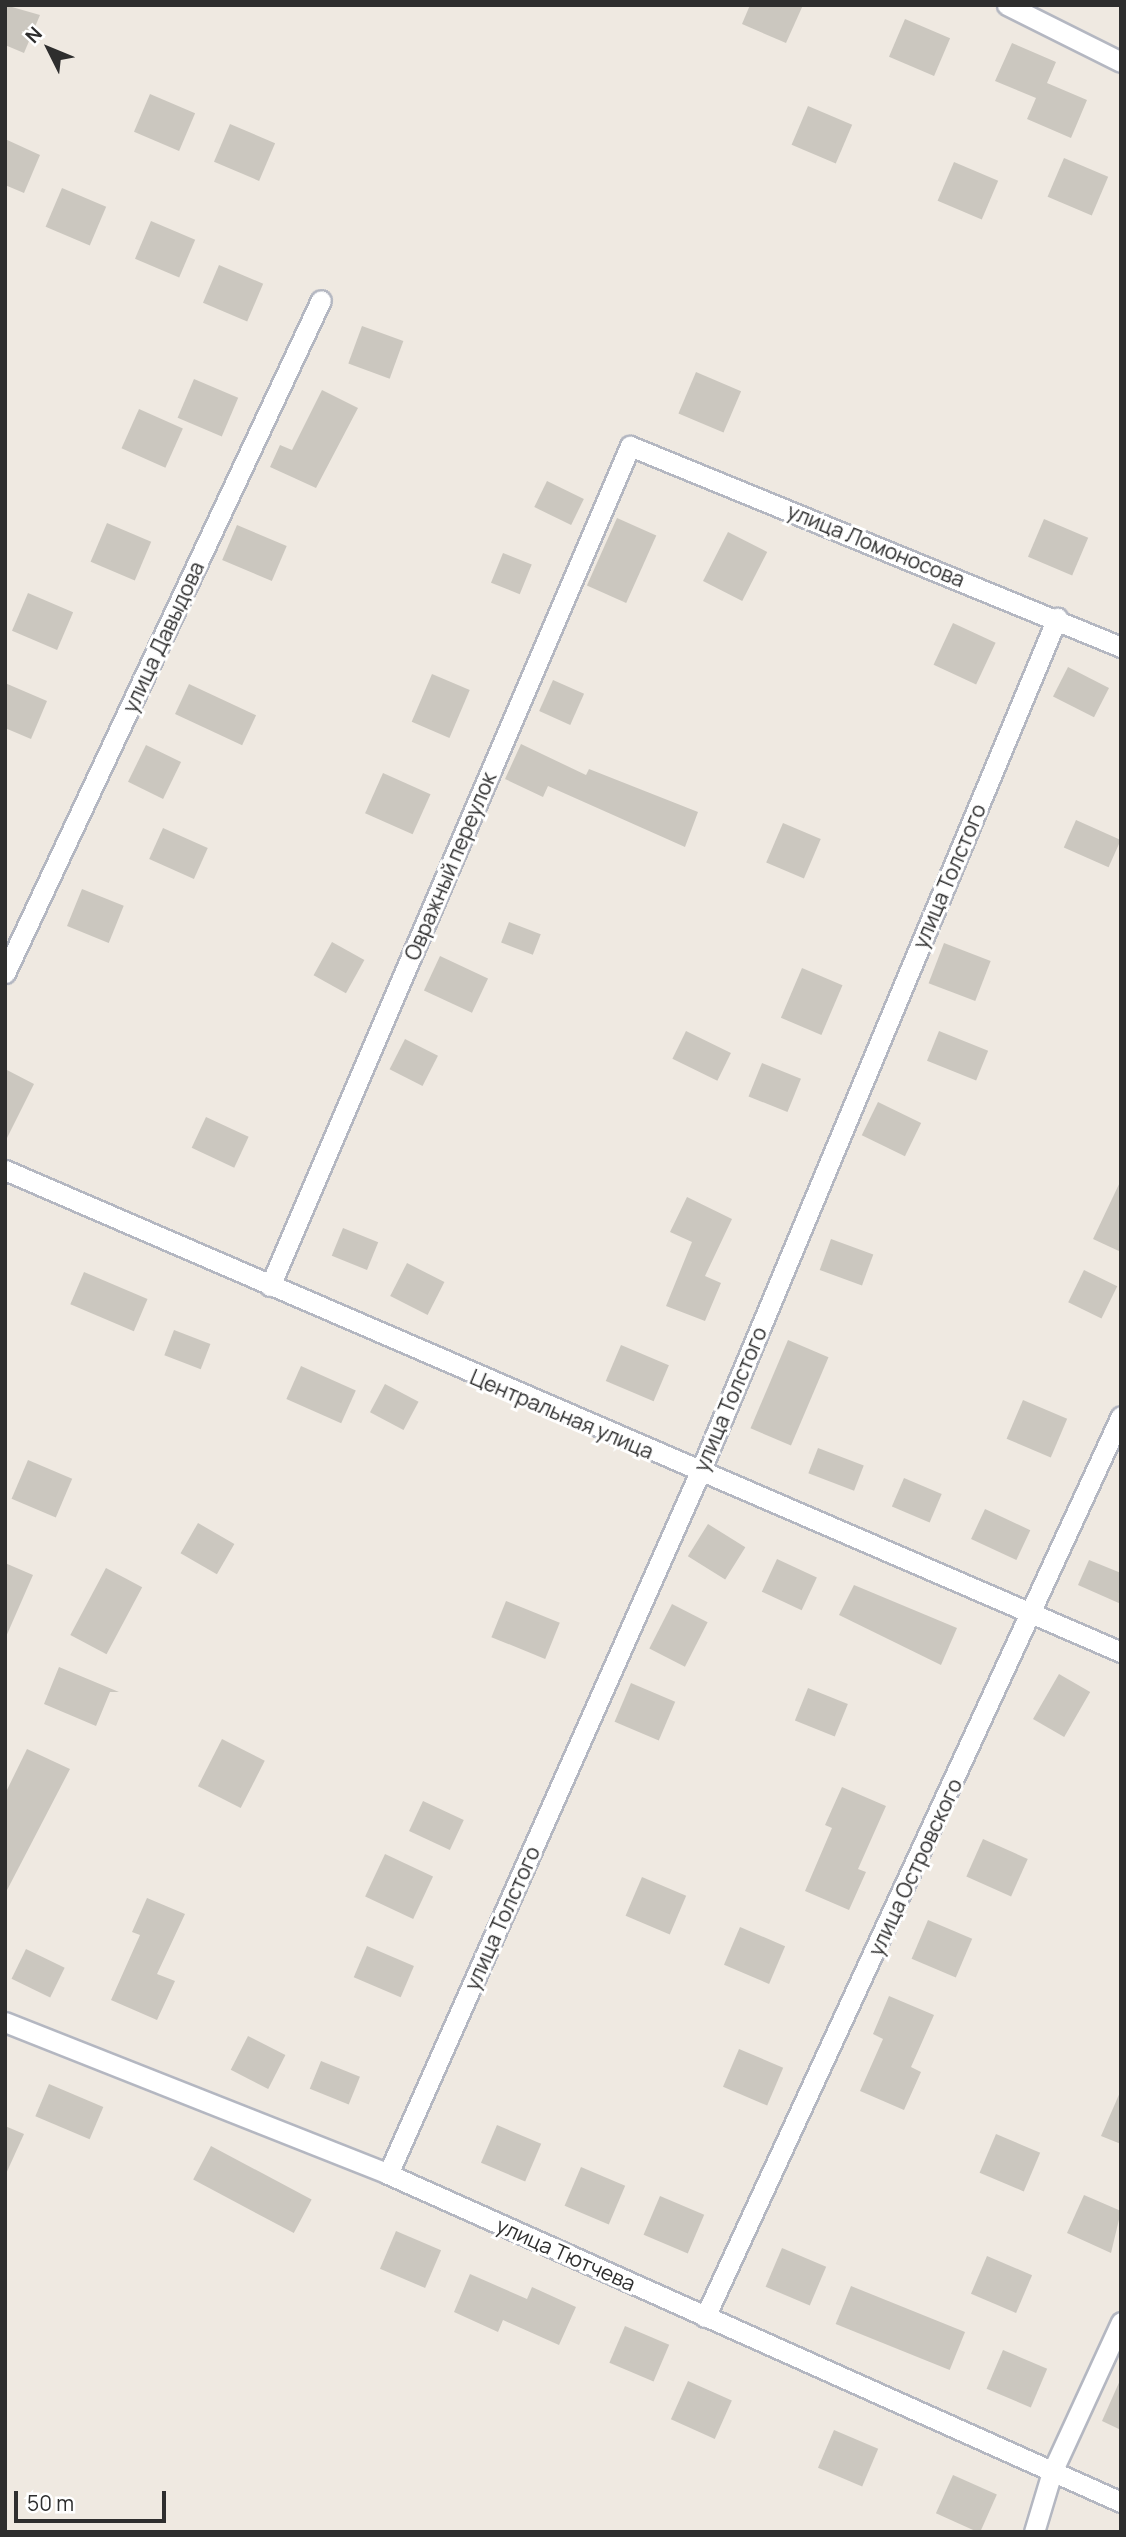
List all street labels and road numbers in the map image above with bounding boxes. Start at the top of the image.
street label: улица Ломоносова [784,498,968,592]
street label: улица Давыдова [117,557,209,717]
street label: Овражный переулок [399,768,501,964]
street label: улица Толстого [907,800,991,952]
street label: улица Толстого [688,1323,772,1475]
street label: Центральная улица [467,1364,657,1464]
street label: улица Островского [863,1774,967,1960]
street label: улица Толстого [459,1842,545,1994]
street label: улица Тютчева [493,2212,639,2296]

